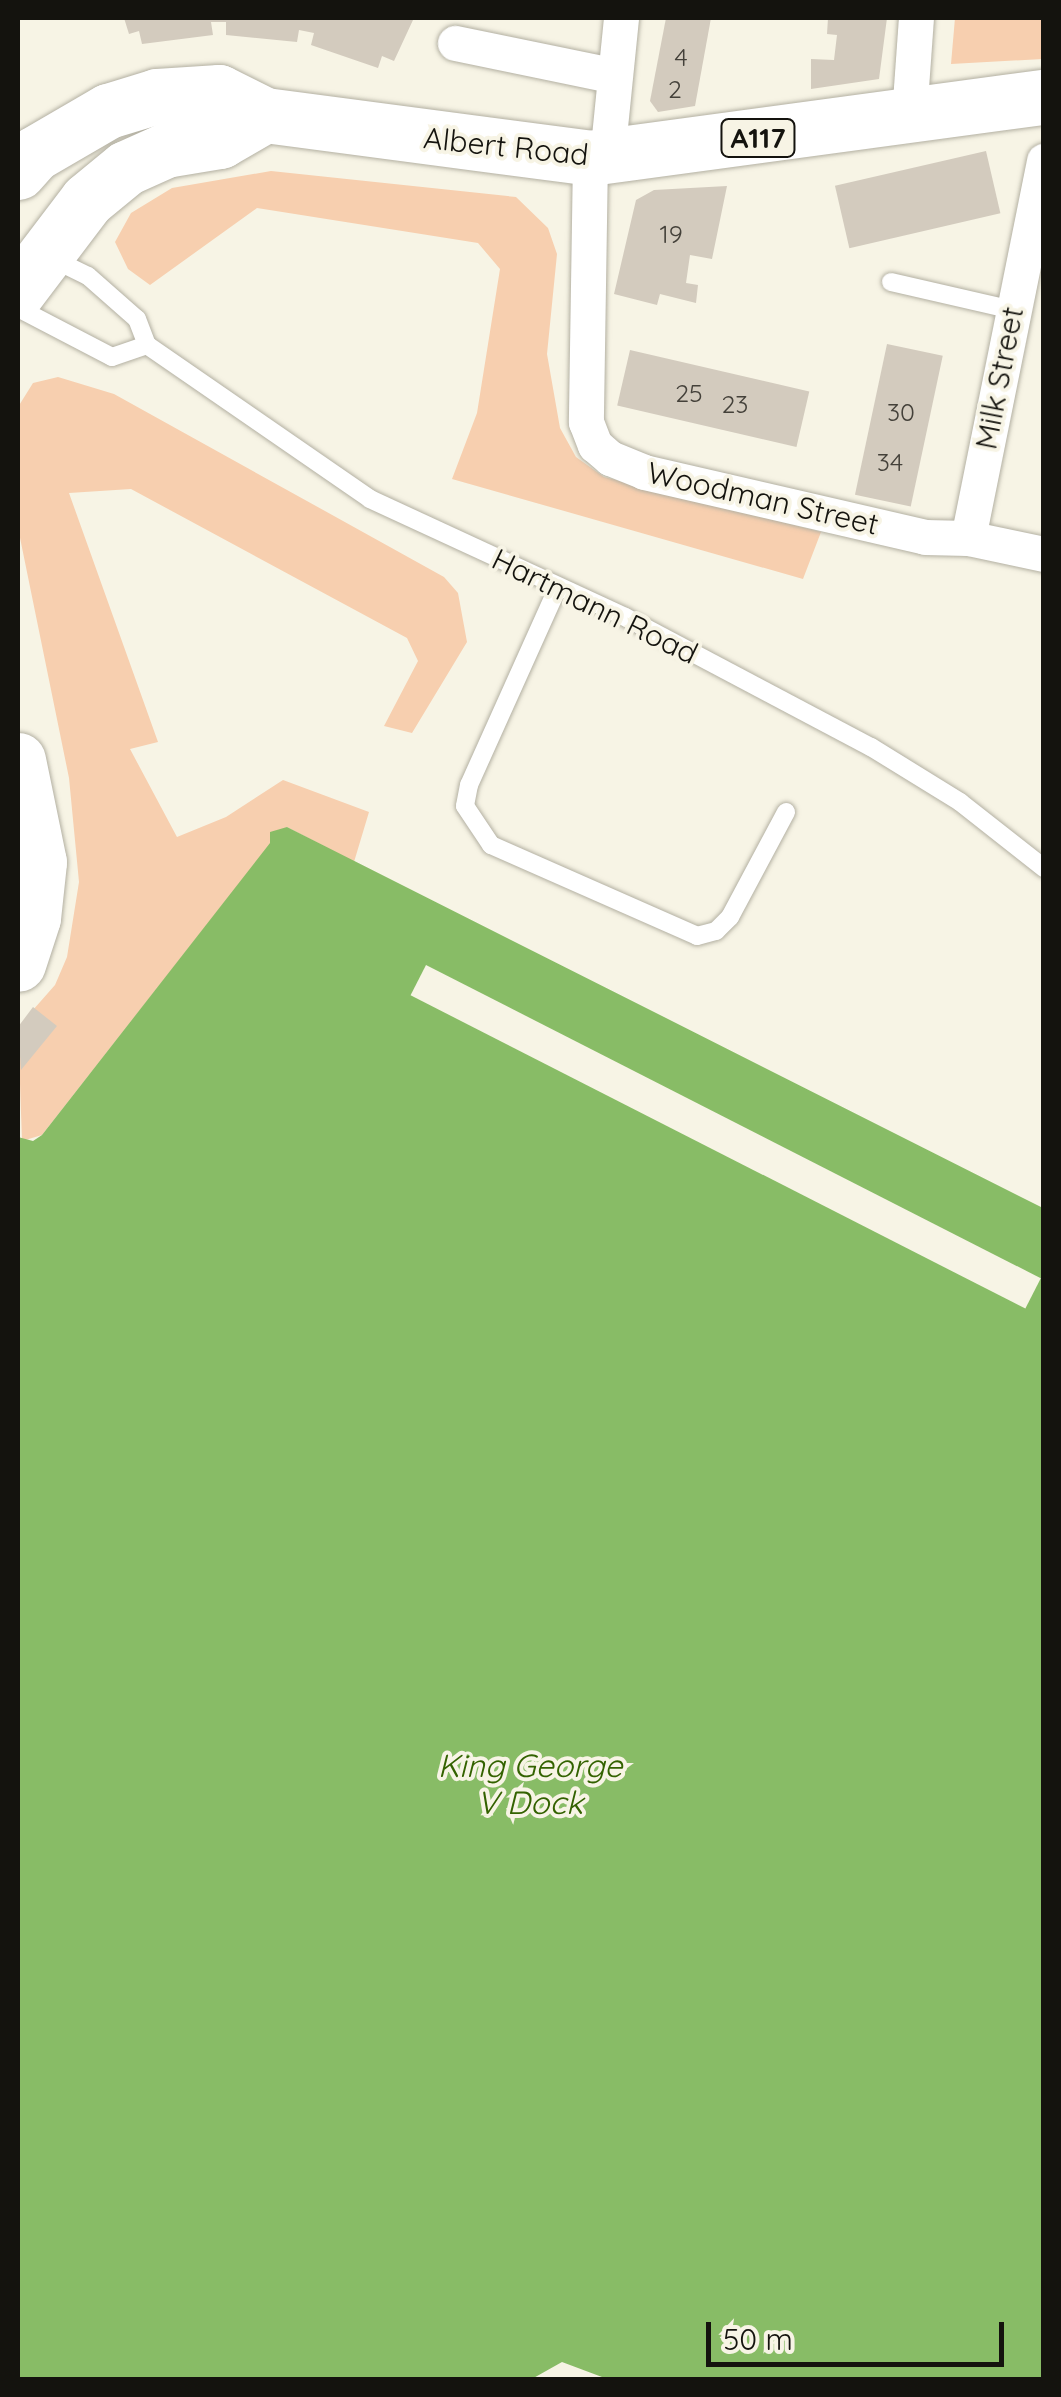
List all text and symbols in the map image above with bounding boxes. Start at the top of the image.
house number: 4 [674,42,688,72]
house number: 2 [668,74,682,104]
road number: A117 [718,115,798,161]
street label: Albert Road [422,119,590,173]
house number: 19 [659,219,683,249]
street label: Milk Street [968,304,1030,452]
house number: 25 [675,378,703,408]
house number: 23 [722,389,748,419]
house number: 30 [887,397,915,427]
house number: 34 [877,447,903,477]
street label: Woodman Street [644,454,882,542]
street label: Hartmann Road [486,541,704,671]
water label: King George V Dock [438,1747,622,1822]
scale bar [711,2302,1008,2364]
text: 50 m [723,2320,793,2358]

